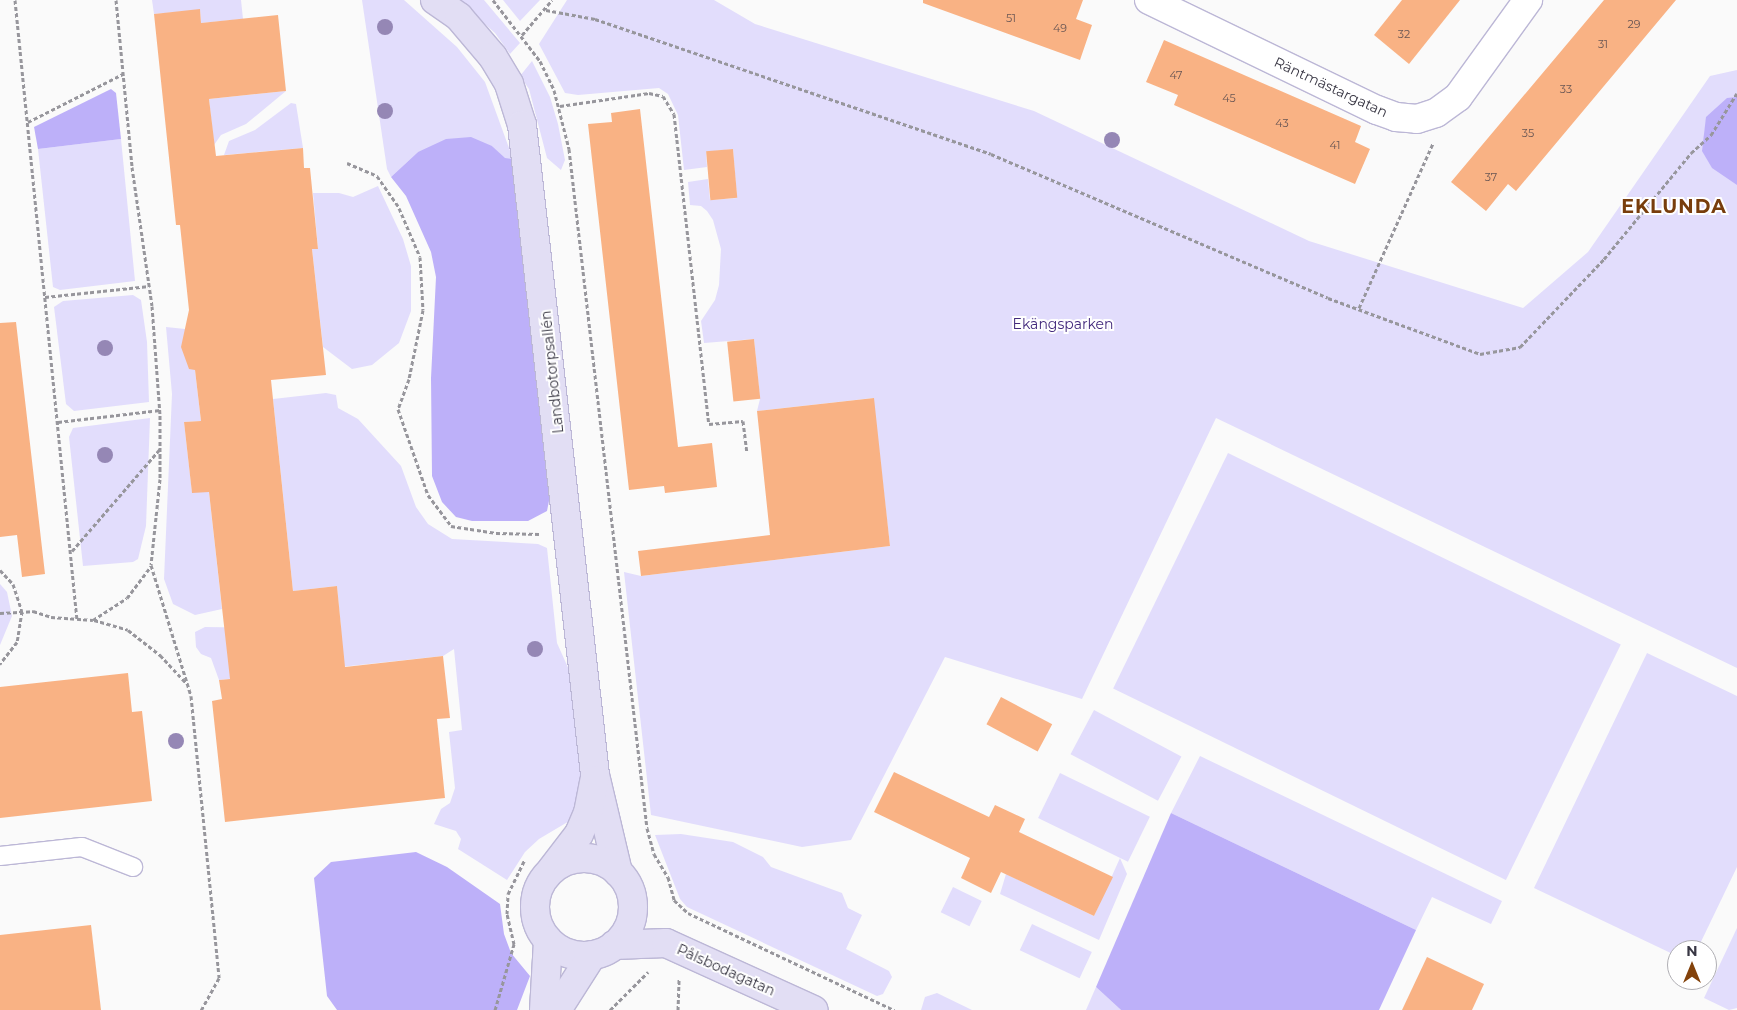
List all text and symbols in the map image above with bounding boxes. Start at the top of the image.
house number: 51 [1006,11,1016,25]
house number: 29 [1628,17,1640,31]
house number: 49 [1053,21,1067,35]
house number: 32 [1398,27,1410,41]
house number: 31 [1598,37,1608,51]
street label: Räntmästargatan [1271,53,1391,121]
house number: 47 [1169,68,1183,82]
house number: 33 [1560,82,1572,96]
house number: 45 [1222,91,1236,105]
house number: 43 [1275,116,1289,130]
house number: 35 [1522,126,1534,140]
house number: 41 [1330,138,1340,152]
house number: 37 [1485,170,1497,184]
district label: EKLUNDA [1620,196,1728,218]
street label: Landbotorpsallén [537,310,567,434]
park label: Ekängsparken [1013,316,1113,332]
north arrow [1667,940,1717,990]
street label: Pålsbodagatan [674,941,778,999]
text: N [1686,942,1698,960]

